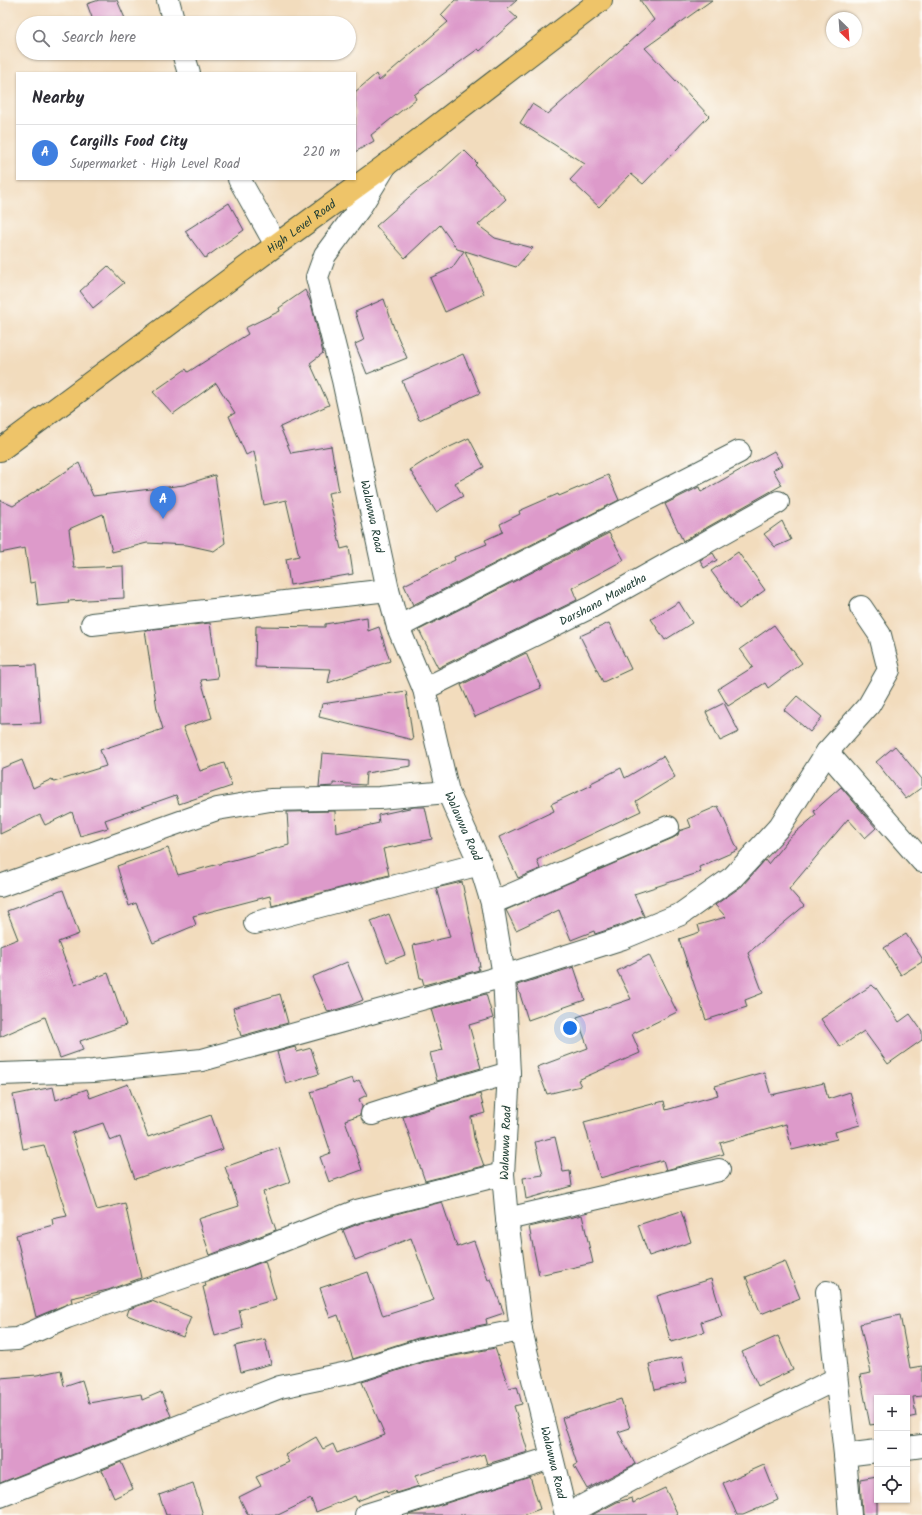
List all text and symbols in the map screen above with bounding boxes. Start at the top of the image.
north arrow [826,12,862,48]
search box [16,16,356,60]
text: Search here [62,26,136,50]
icon: search [30,27,52,49]
text: Nearby [32,85,84,112]
text: Cargills Food City [70,130,188,154]
text: A [41,142,49,163]
text: 220 m [303,142,340,163]
text: Supermarket · High Level Road [70,154,240,175]
street label: High Level Road [262,194,341,259]
street label: Walawwa Road [355,478,390,556]
pin: A [150,486,176,519]
street label: Darshana Mawatha [556,568,650,631]
street label: Walawwa Road [439,788,487,865]
your location [560,1018,580,1038]
street label: Walawwa Road [495,1105,517,1180]
map controls [874,1395,910,1503]
button: + [874,1395,910,1431]
street label: Walawwa Road [535,1424,572,1502]
button: − [874,1431,910,1467]
button: locate [874,1467,910,1503]

